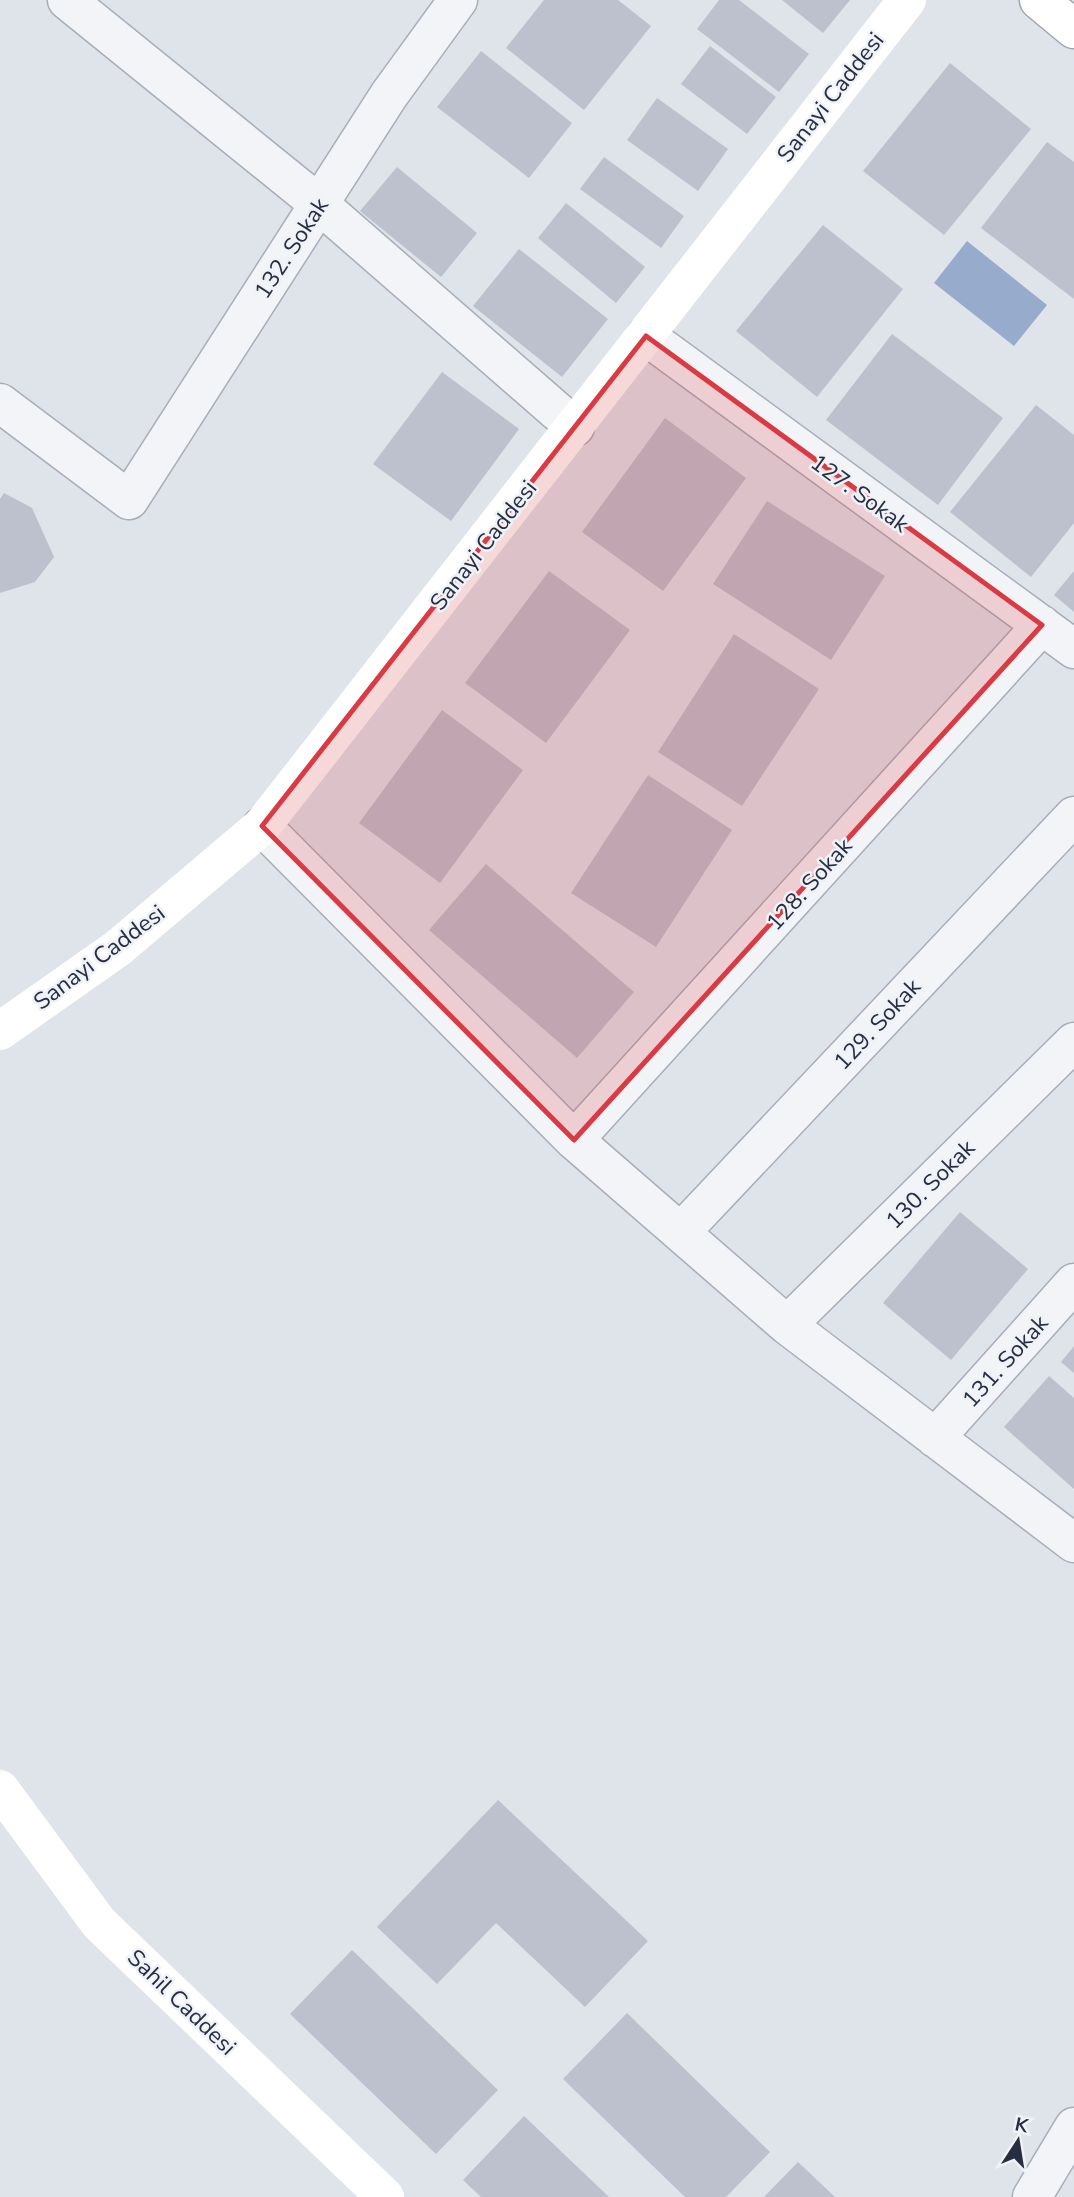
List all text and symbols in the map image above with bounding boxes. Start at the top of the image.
street label: Sanayi Caddesi [770,26,891,169]
street label: 132. Sokak [247,191,336,305]
street label: 127. Sokak [804,447,916,540]
street label: Sanayi Caddesi [423,474,544,617]
street label: 128. Sokak [760,831,860,937]
street label: Sanayi Caddesi [27,898,171,1017]
street label: 129. Sokak [827,972,928,1077]
street label: 130. Sokak [879,1133,982,1236]
street label: 131. Sokak [956,1308,1056,1414]
street label: Sahil Caddesi [120,1943,243,2062]
north arrow [983,2106,1053,2176]
text: K [1012,2111,1032,2140]

